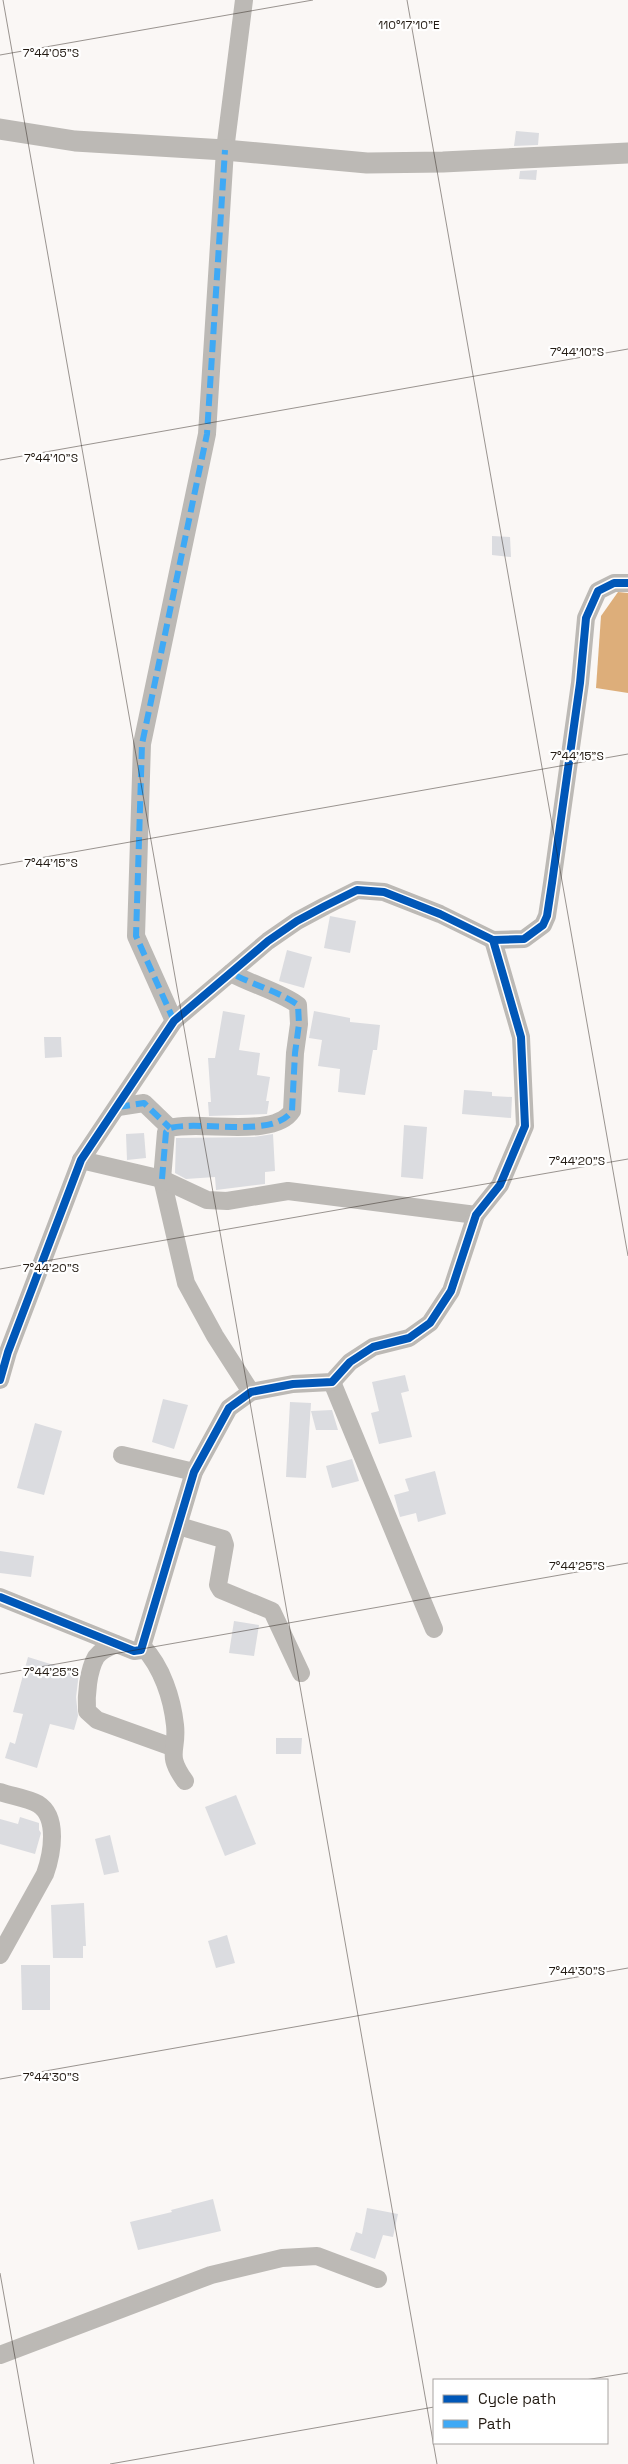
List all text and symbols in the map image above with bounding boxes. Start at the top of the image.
text: 110°17'10"E [378,17,440,33]
text: 7°44'05"S [23,45,79,61]
text: 7°44'10"S [550,344,604,360]
text: 7°44'10"S [24,450,78,466]
text: 7°44'15"S [550,748,604,764]
text: 7°44'15"S [24,855,78,871]
text: 7°44'20"S [549,1153,605,1169]
text: 7°44'20"S [23,1260,79,1276]
text: 7°44'25"S [549,1558,605,1574]
text: 7°44'25"S [23,1664,79,1680]
text: 7°44'30"S [549,1963,605,1979]
text: 7°44'30"S [23,2069,79,2085]
legend [433,2379,608,2444]
text: Cycle path [478,2389,556,2408]
text: Path [478,2414,511,2433]

